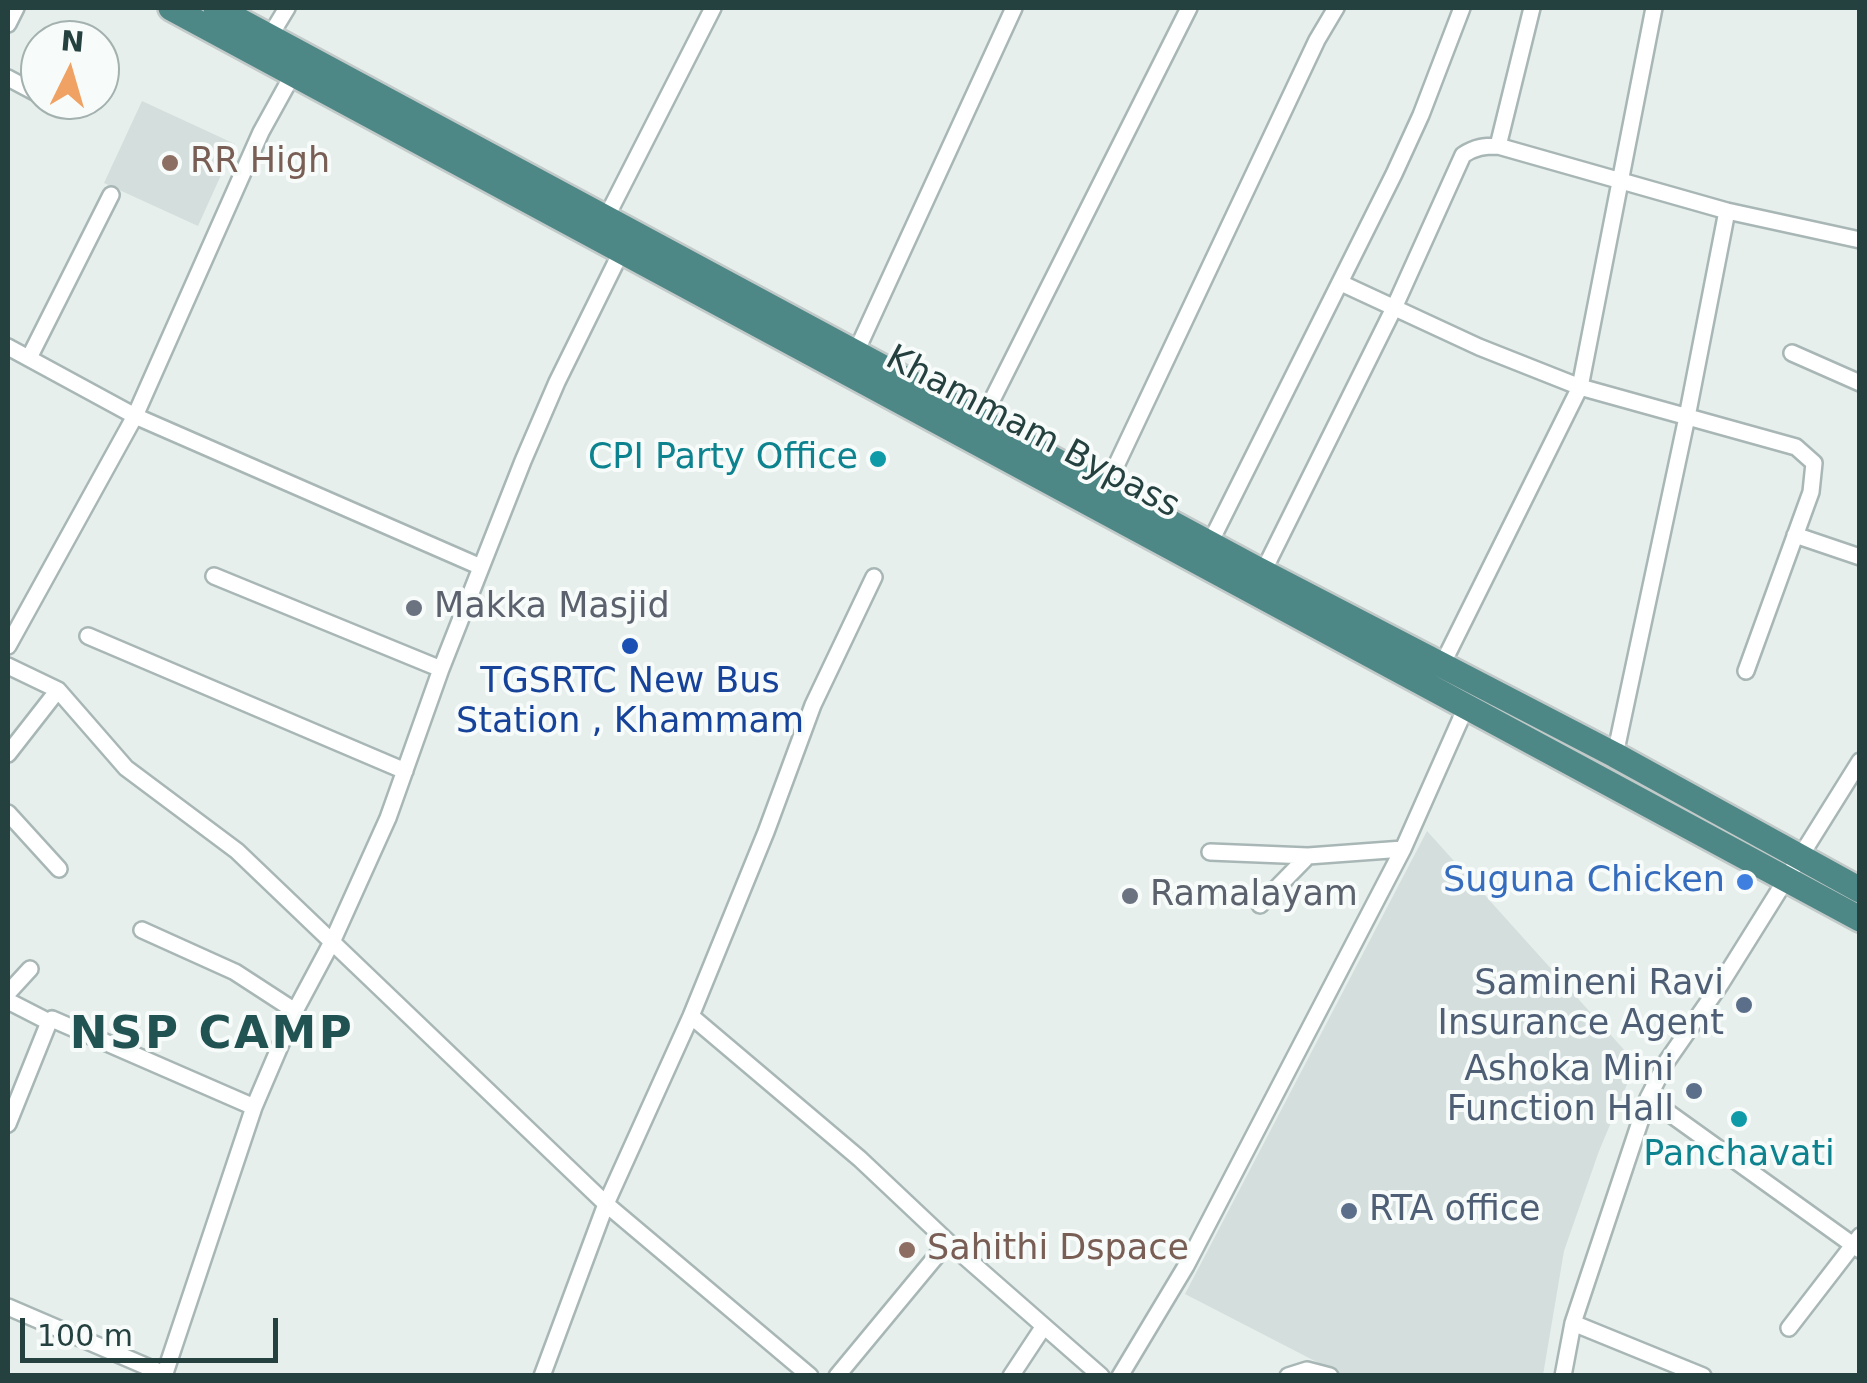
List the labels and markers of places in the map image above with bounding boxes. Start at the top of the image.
place label: RR High [190,142,330,184]
marker: RR High [159,152,181,174]
place label: CPI Party Office [588,438,858,480]
marker: CPI Party Office [867,448,889,470]
place label: Makka Masjid [434,587,670,629]
marker: Makka Masjid [403,597,425,619]
marker: TGSRTC New Bus Station , Khammam [619,635,641,657]
place label: TGSRTC New Bus Station , Khammam [456,662,804,744]
place label: Suguna Chicken [1443,861,1725,903]
marker: Suguna Chicken [1734,871,1756,893]
place label: Ramalayam [1150,875,1358,917]
marker: Ramalayam [1119,885,1141,907]
place label: Samineni Ravi Insurance Agent [1438,964,1724,1046]
marker: Samineni Ravi Insurance Agent [1733,994,1755,1016]
place label: Ashoka Mini Function Hall [1447,1050,1674,1132]
marker: Ashoka Mini Function Hall [1683,1080,1705,1102]
marker: Panchavati [1728,1108,1750,1130]
place label: Panchavati [1643,1135,1835,1177]
place label: RTA office [1369,1190,1541,1232]
marker: RTA office [1338,1200,1360,1222]
place label: Sahithi Dspace [927,1229,1189,1271]
marker: Sahithi Dspace [896,1239,918,1261]

